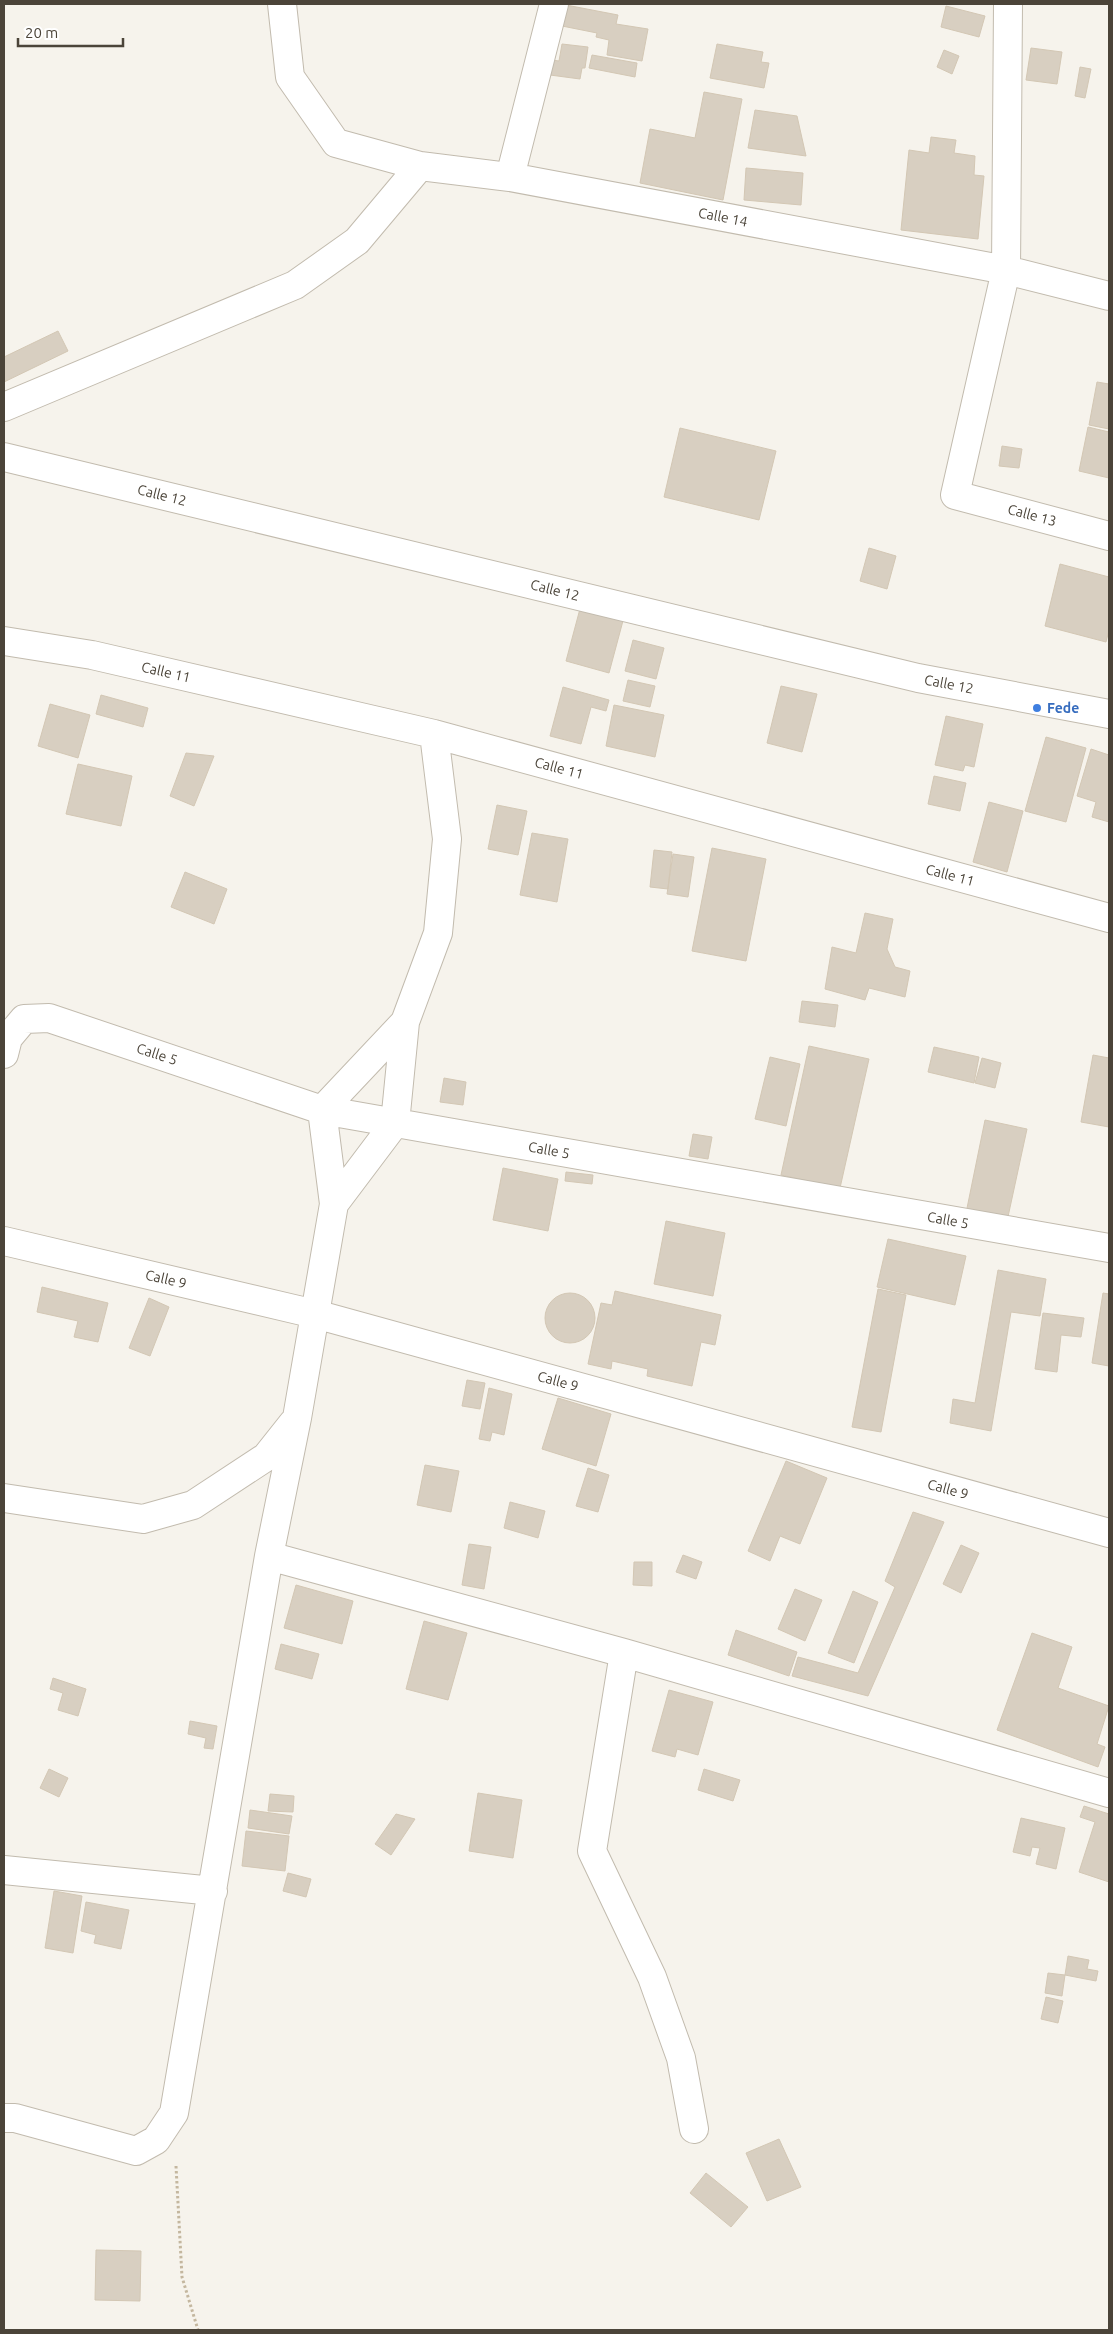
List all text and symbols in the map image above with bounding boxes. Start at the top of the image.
scale bar [18,15,122,47]
text: 20 m [25,24,58,41]
street label: Calle 14 [697,204,749,230]
street label: Calle 12 [136,481,188,509]
street label: Calle 13 [1006,501,1058,529]
street label: Calle 12 [529,576,581,604]
street label: Calle 11 [140,659,192,685]
street label: Calle 12 [923,671,975,697]
place label: Fede [1047,700,1079,716]
marker: Fede [1031,702,1043,714]
street label: Calle 11 [533,754,585,782]
street label: Calle 11 [924,861,976,889]
street label: Calle 5 [135,1040,179,1068]
street label: Calle 5 [527,1138,571,1162]
street label: Calle 5 [926,1208,970,1232]
street label: Calle 9 [144,1266,188,1292]
street label: Calle 9 [536,1368,580,1394]
street label: Calle 9 [926,1476,970,1502]

